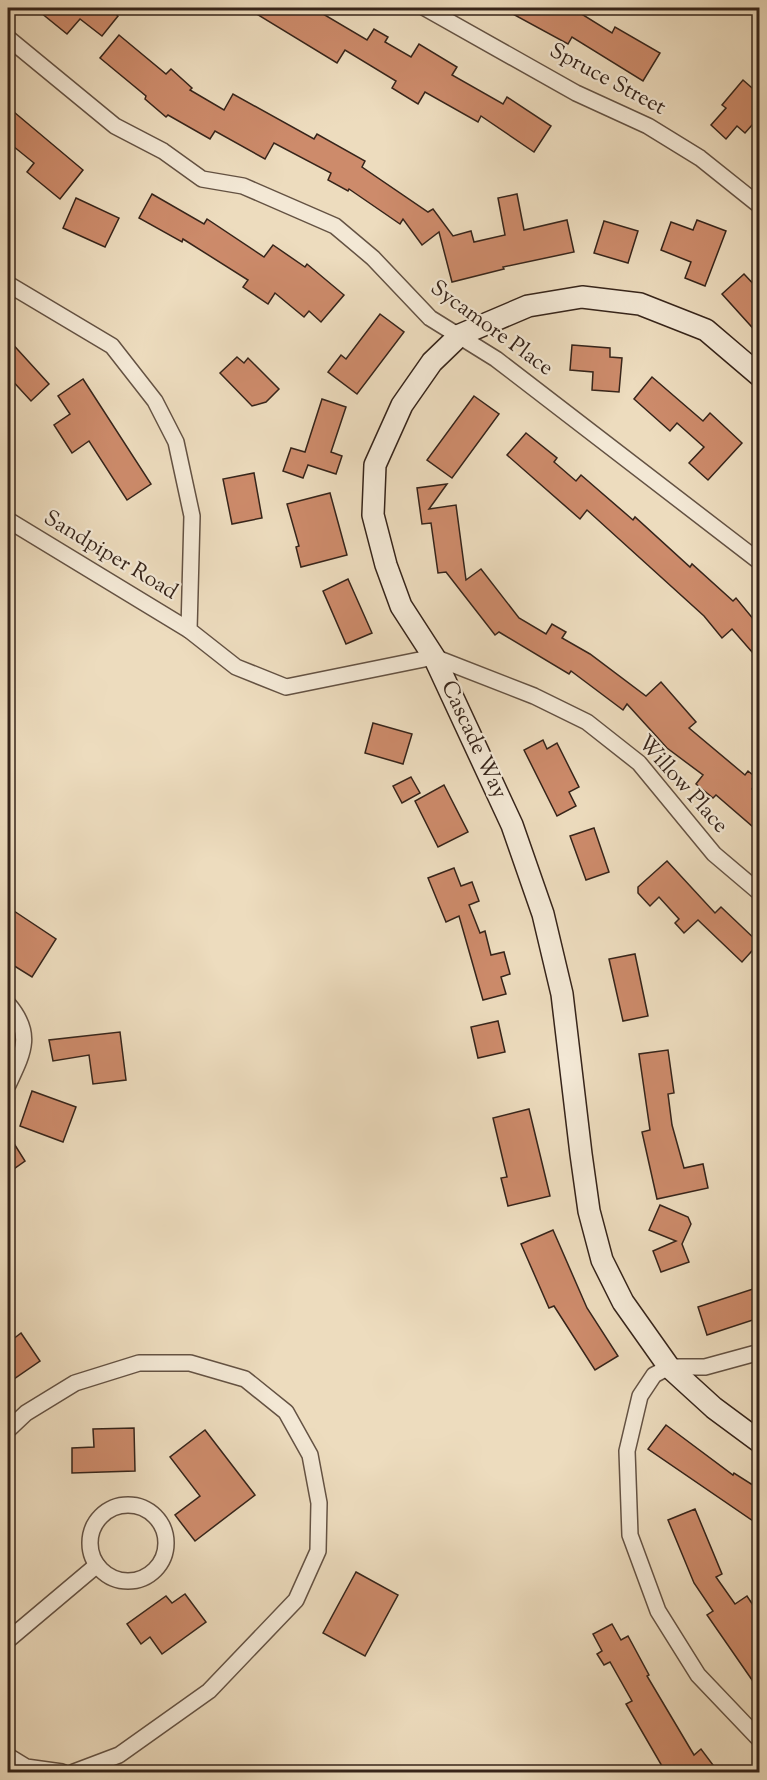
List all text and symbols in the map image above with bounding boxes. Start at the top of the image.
street label: Spruce Street [543,36,671,124]
street label: Sycamore Place [423,273,559,385]
street label: Sandpiper Road [37,503,183,609]
street label: Cascade Way [432,676,514,804]
street label: Willow Place [629,729,735,841]

